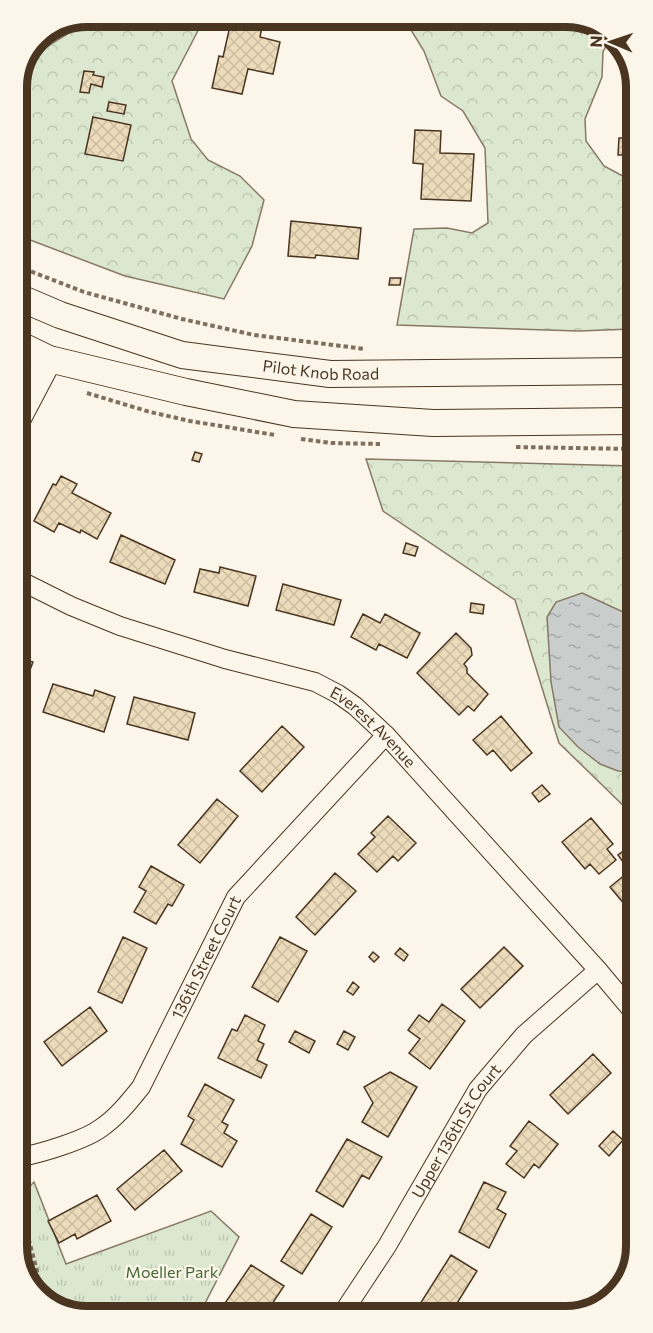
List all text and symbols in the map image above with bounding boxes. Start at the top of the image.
north arrow [581,12,641,72]
text: N [586,35,605,48]
street label: Pilot Knob Road [262,355,379,383]
street label: Everest Avenue [327,682,420,771]
street label: 136th Street Court [167,892,244,1022]
street label: Upper 136th St Court [407,1059,505,1201]
park label: Moeller Park [126,1262,219,1281]

